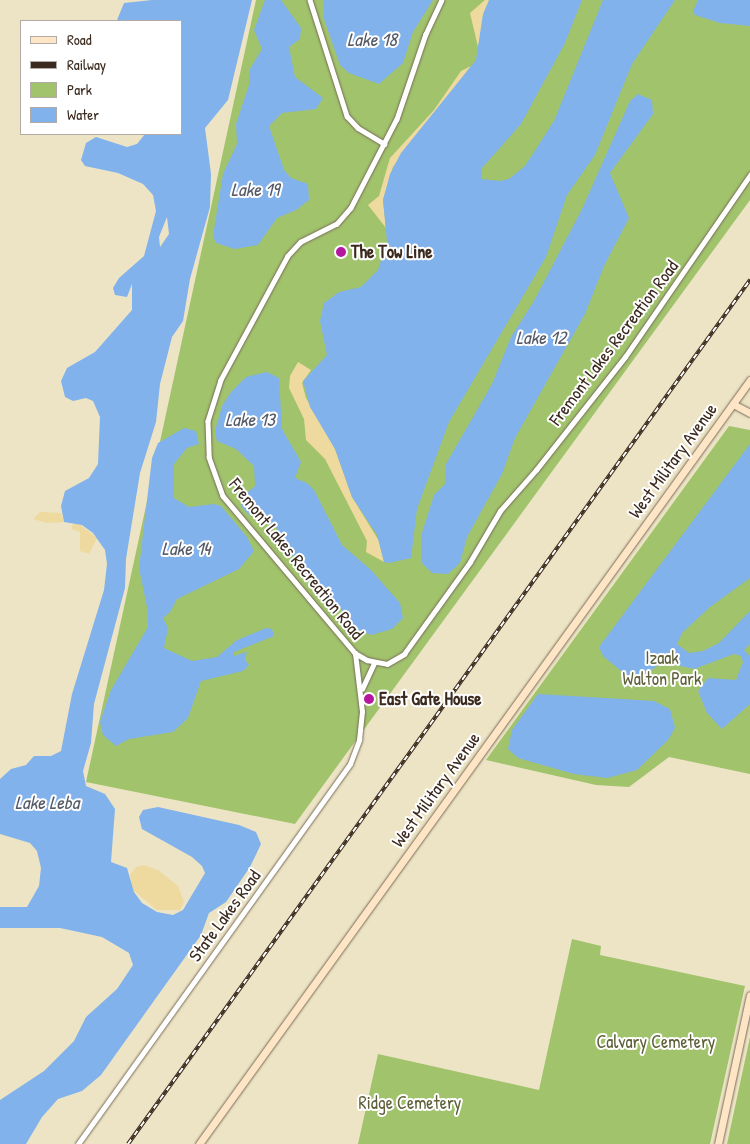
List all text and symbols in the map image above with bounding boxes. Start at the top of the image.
legend [20,20,182,135]
text: Road [67,29,92,50]
water label: Lake 18 [347,29,397,51]
text: Railway [67,54,106,75]
text: Park [67,79,92,100]
text: Water [67,104,99,125]
water label: Lake 19 [231,179,279,201]
place label: The Tow Line [351,241,432,263]
marker: The Tow Line [335,246,347,258]
street label: Fremont Lakes Recreation Road [545,256,683,430]
water label: Lake 12 [516,327,566,349]
street label: West Military Avenue [624,399,722,523]
water label: Lake 13 [225,409,275,431]
street label: Fremont Lakes Recreation Road [224,474,368,644]
water label: Lake 14 [162,538,210,560]
park label: Izaak Walton Park [623,648,701,691]
place label: East Gate House [379,688,481,710]
marker: East Gate House [363,693,375,705]
street label: West Military Avenue [387,728,485,852]
water label: Lake Leba [15,792,79,814]
street label: State Lakes Road [185,866,265,966]
park label: Calvary Cemetery [597,1031,715,1053]
park label: Ridge Cemetery [359,1092,461,1114]

